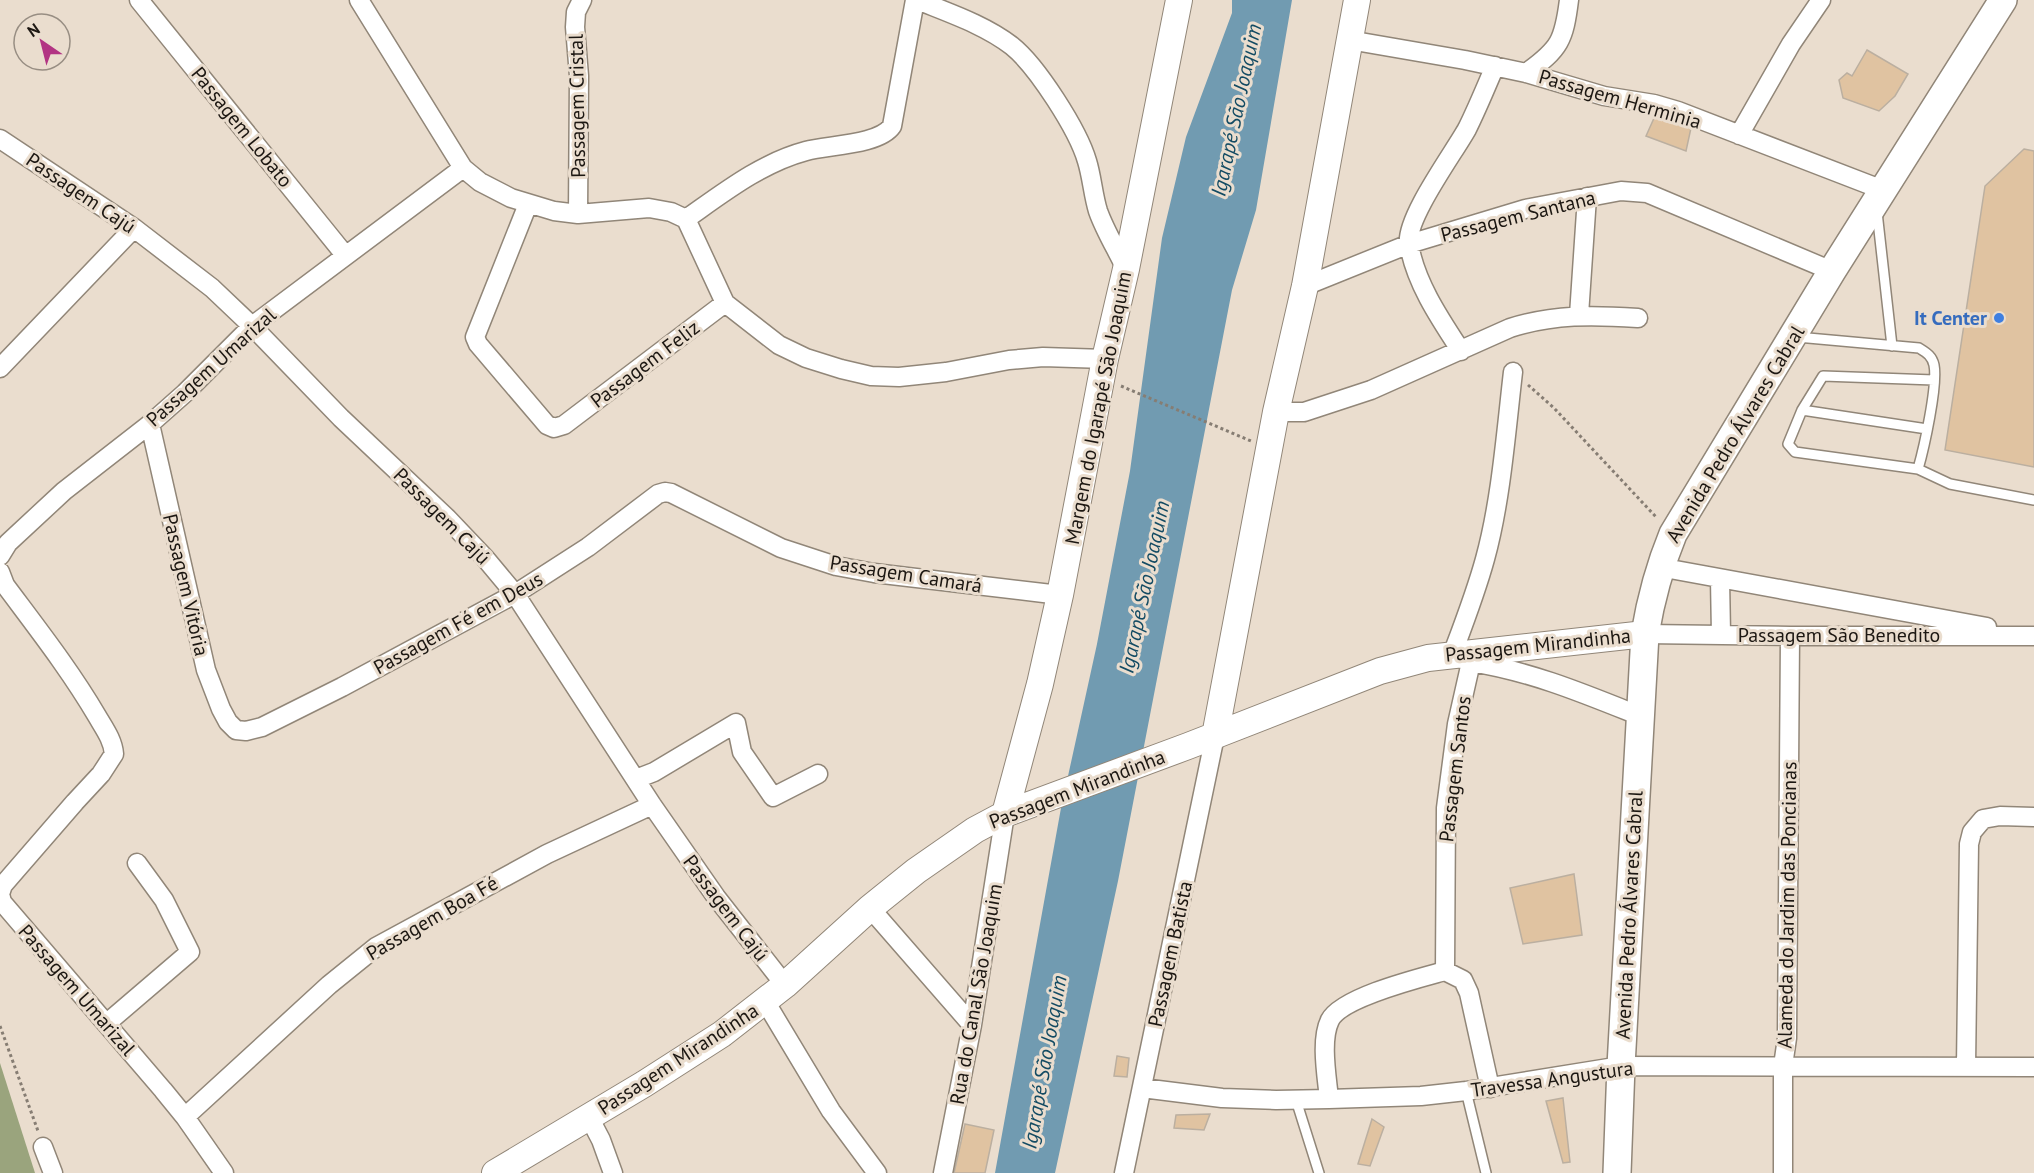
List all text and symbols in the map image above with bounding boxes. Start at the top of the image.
north arrow [12,12,72,72]
text: N [23,19,43,41]
water label: Igarapé São Joaquim [1205,21,1267,199]
street label: Passagem Cristal [563,34,591,178]
street label: Passagem Lobato [185,61,299,193]
street label: Passagem Herminia [1536,63,1704,135]
street label: Passagem Cajú [21,147,141,239]
street label: Passagem Santana [1438,184,1598,248]
street label: Margem do Igarapé São Joaquim [1059,269,1137,547]
street label: Passagem Umarizal [141,302,281,432]
place label: It Center [1914,305,1987,331]
marker: It Center [1992,311,2006,325]
street label: Passagem Feliz [585,314,705,414]
street label: Avenida Pedro Álvares Cabral [1660,321,1810,547]
street label: Passagem Cajú [388,462,496,570]
water label: Igarapé São Joaquim [1113,498,1175,676]
street label: Passagem Vitória [157,511,215,659]
street label: Passagem Camará [828,549,984,599]
street label: Passagem Fé em Deus [369,566,547,680]
street label: Passagem Mirandinha [1444,622,1632,668]
street label: Passagem São Benedito [1738,622,1940,648]
street label: Passagem Santos [1433,695,1477,843]
street label: Passagem Mirandinha [985,743,1169,835]
street label: Alameda do Jardim das Poncianas [1771,761,1803,1049]
street label: Avenida Pedro Álvares Cabral [1610,790,1648,1040]
street label: Passagem Cajú [677,850,775,966]
street label: Passagem Boa Fé [361,870,503,966]
street label: Passagem Batista [1142,879,1198,1029]
street label: Rua do Canal São Joaquim [944,882,1008,1106]
street label: Passagem Umarizal [13,919,141,1061]
water label: Igarapé São Joaquim [1015,973,1073,1151]
street label: Passagem Mirandinha [593,997,763,1121]
street label: Travessa Angustura [1469,1055,1635,1103]

